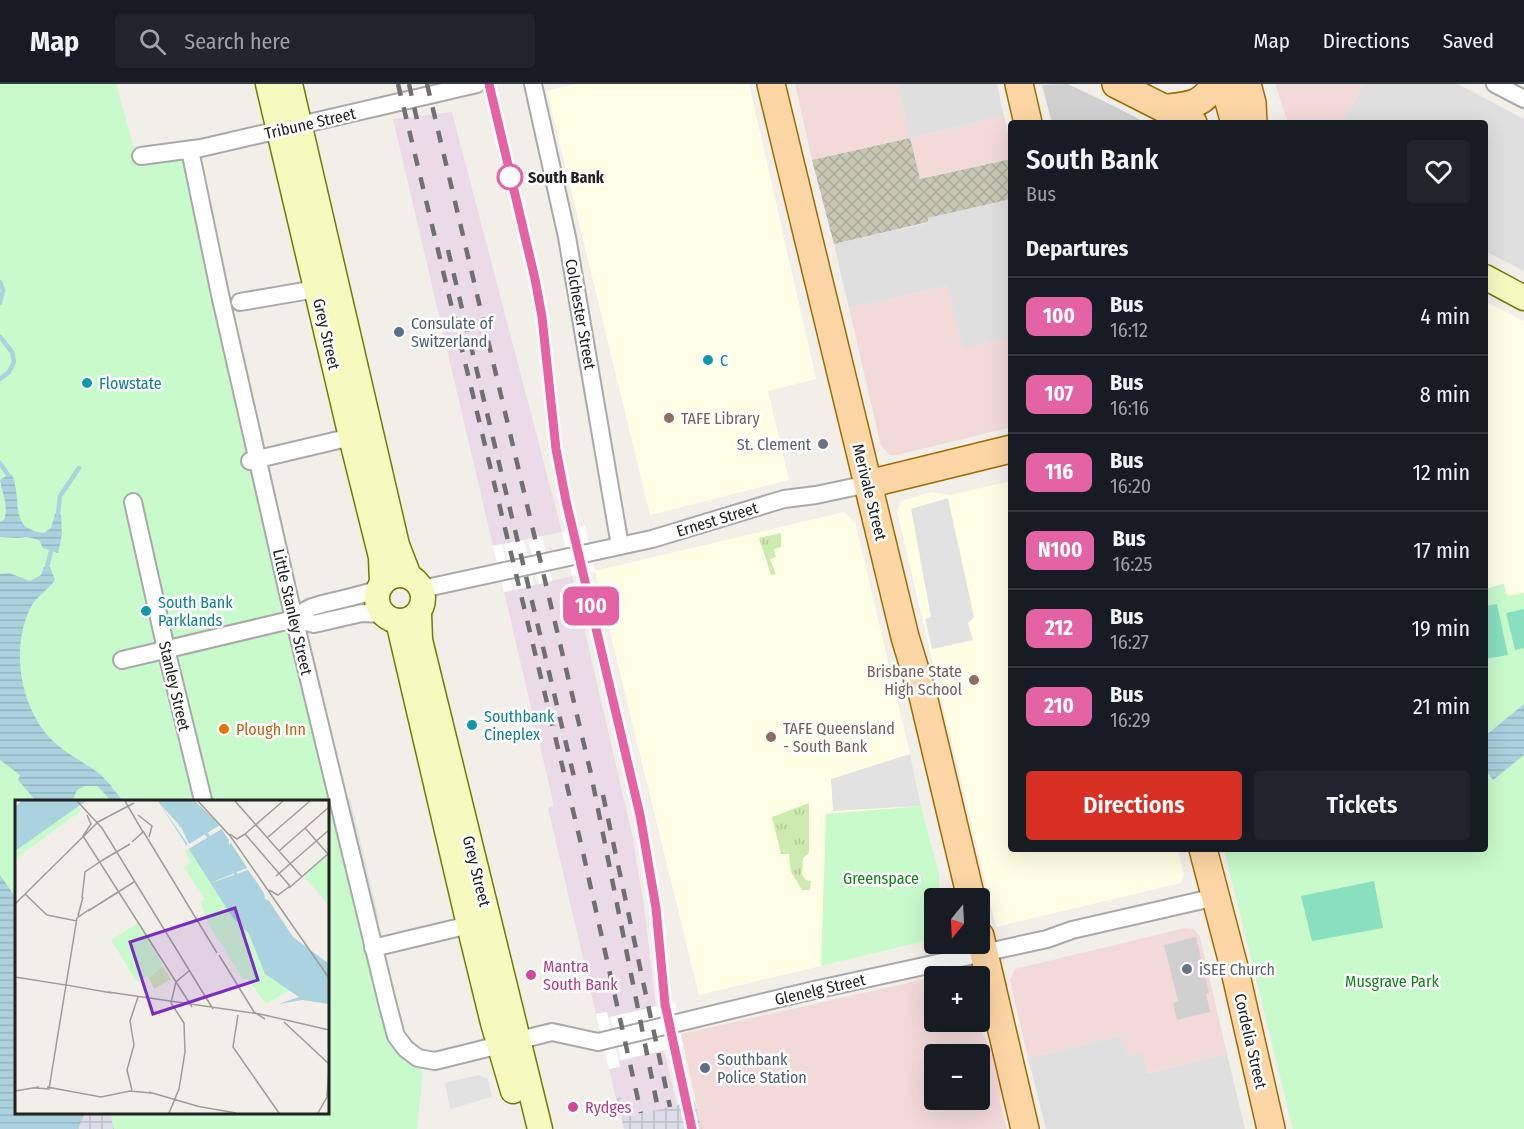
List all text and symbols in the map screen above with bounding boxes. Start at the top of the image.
search box [115,14,535,68]
text: Map [30,25,79,58]
icon: search [136,25,169,58]
text: Search here [184,28,290,55]
text: Map [1253,28,1290,54]
text: Directions [1323,28,1410,54]
text: Saved [1443,28,1494,54]
street label: Tribune Street [263,104,358,143]
button: heart [1407,140,1470,203]
text: South Bank [1026,143,1158,176]
marker: South Bank [497,164,523,190]
place label: South Bank [528,168,605,187]
text: Bus [1026,182,1056,206]
text: Departures [1026,235,1128,262]
street label: Colchester Street [561,257,600,372]
text: Bus [1110,291,1143,318]
street label: Grey Street [309,297,344,372]
text: 100 [1043,303,1075,329]
text: 4 min [1420,303,1470,330]
place label: Consulate of Switzerland [411,314,494,351]
text: 16:12 [1110,318,1148,342]
marker: Consulate of Switzerland [392,325,406,339]
place label: C [720,351,728,370]
marker: C [701,353,715,367]
text: Bus [1110,369,1143,396]
place label: Flowstate [99,374,162,393]
marker: Flowstate [80,376,94,390]
text: 107 [1045,381,1073,407]
text: 8 min [1420,381,1470,408]
text: 16:16 [1110,396,1149,420]
place label: TAFE Library [681,409,760,428]
marker: TAFE Library [662,411,676,425]
place label: St. Clement [737,435,812,454]
marker: St. Clement [816,437,830,451]
street label: Merivale Street [848,442,891,543]
text: Bus [1110,447,1143,474]
text: 116 [1045,459,1073,485]
text: 12 min [1412,459,1470,486]
text: 16:20 [1110,474,1151,498]
street label: Ernest Street [674,498,761,541]
text: Bus [1112,525,1146,552]
text: N100 [1038,537,1082,563]
text: 17 min [1413,537,1470,564]
street label: Little Stanley Street [269,547,316,678]
text: 16:25 [1112,552,1152,576]
line badge: 100 [556,586,626,626]
place label: South Bank Parklands [158,593,233,630]
text: 100 [575,593,607,619]
text: Bus [1110,603,1143,630]
marker: South Bank Parklands [139,604,153,618]
text: 212 [1045,615,1073,641]
text: 19 min [1412,615,1470,642]
text: 16:27 [1110,630,1149,654]
street label: Stanley Street [155,639,194,734]
place label: Brisbane State High School [867,662,962,699]
marker: Brisbane State High School [967,673,981,687]
text: Bus [1110,681,1143,708]
text: 210 [1044,693,1074,719]
text: 21 min [1413,693,1470,720]
place label: Southbank Cineplex [484,707,555,744]
text: 16:29 [1110,708,1150,732]
marker: Southbank Cineplex [465,718,479,732]
place label: TAFE Queensland - South Bank [783,719,895,756]
place label: Plough Inn [236,720,306,739]
marker: Plough Inn [217,722,231,736]
marker: TAFE Queensland - South Bank [764,730,778,744]
button: Directions [1026,771,1242,840]
button: Tickets [1254,771,1470,840]
inset map [15,800,328,1114]
street label: Grey Street [459,834,495,909]
park label: Greenspace [843,869,919,888]
north arrow [924,888,990,954]
map controls [924,888,990,1110]
place label: Mantra South Bank [543,957,618,994]
place label: iSEE Church [1199,960,1275,979]
marker: iSEE Church [1180,962,1194,976]
button: + [924,966,990,1032]
marker: Mantra South Bank [524,968,538,982]
street label: Glenelg Street [773,970,868,1009]
park label: Musgrave Park [1345,972,1440,991]
street label: Cordelia Street [1230,992,1271,1091]
button: − [924,1044,990,1110]
place label: Southbank Police Station [717,1050,807,1087]
marker: Southbank Police Station [698,1061,712,1075]
place label: Rydges [585,1098,632,1117]
marker: Rydges [566,1100,580,1114]

